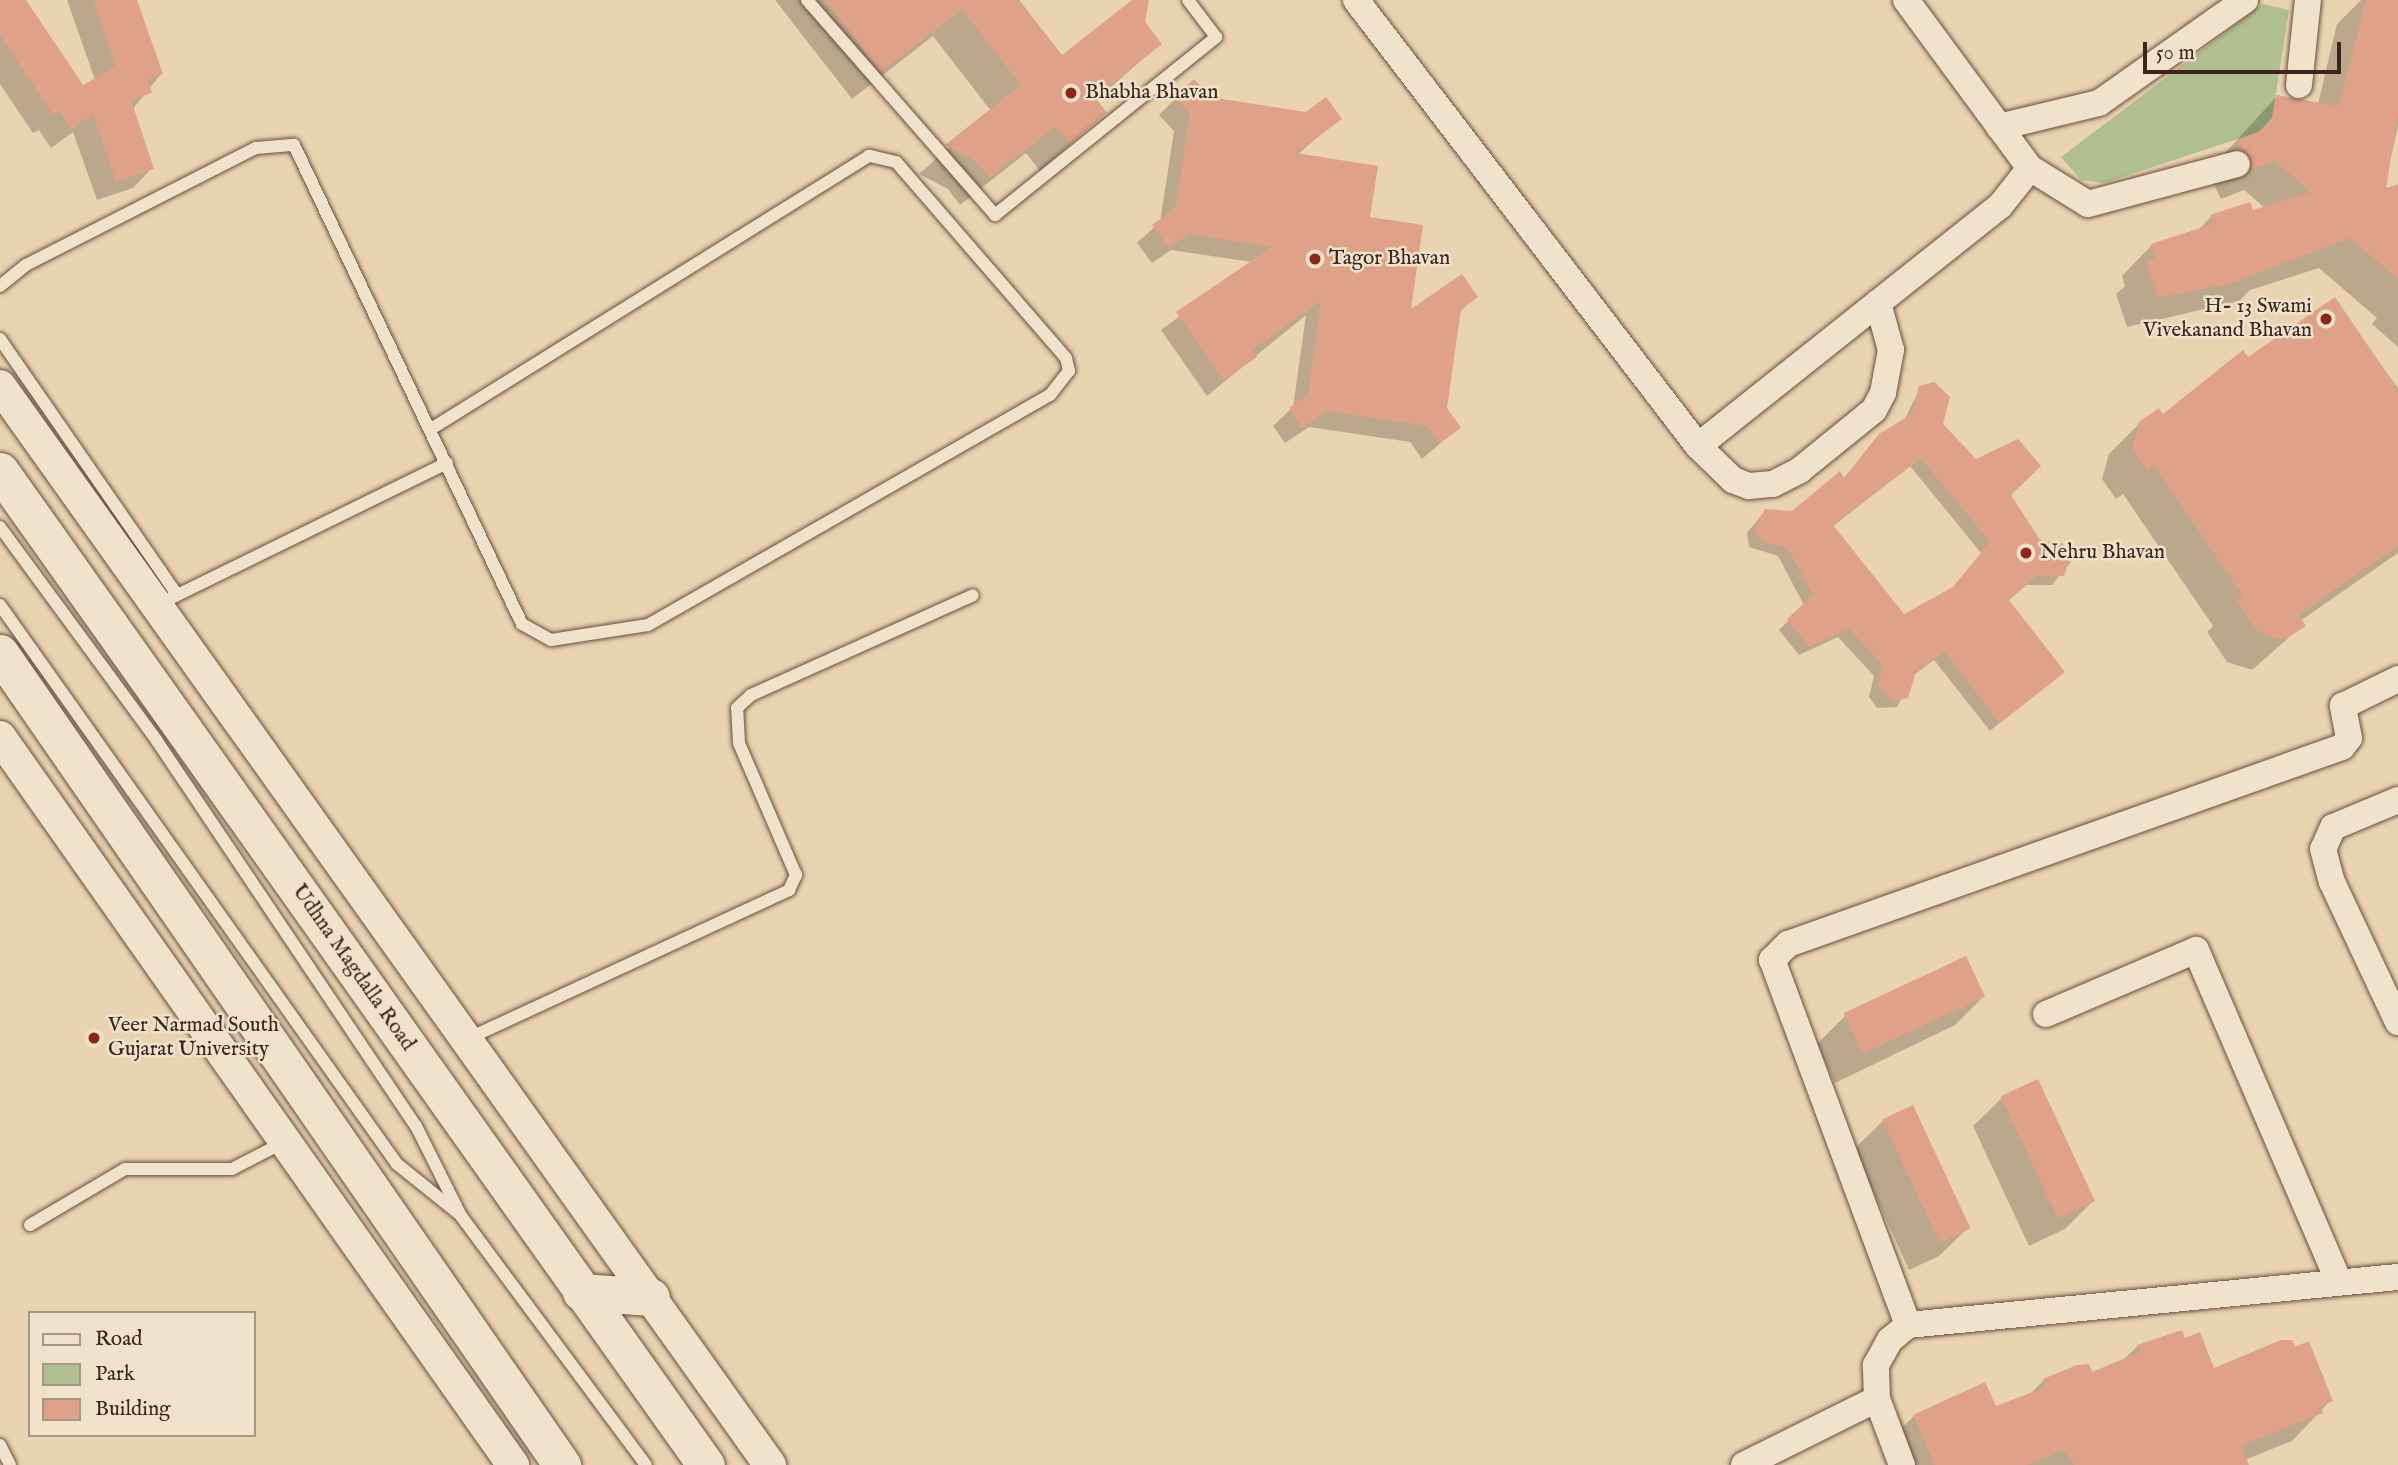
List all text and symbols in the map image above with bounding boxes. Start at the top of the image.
scale bar [2146,28,2344,72]
text: 50 m [2156,40,2195,67]
place label: Bhabha Bhavan [1085,80,1219,106]
marker: Bhabha Bhavan [1063,85,1079,101]
place label: Tagor Bhavan [1329,246,1450,272]
marker: Tagor Bhavan [1307,251,1323,267]
place label: H- 13 Swami Vivekanand Bhavan [2143,294,2312,344]
marker: H- 13 Swami Vivekanand Bhavan [2318,311,2334,327]
place label: Nehru Bhavan [2040,540,2165,566]
marker: Nehru Bhavan [2018,545,2034,561]
street label: Udhna Magdalla Road [286,880,420,1056]
place label: Veer Narmad South Gujarat University [108,1013,279,1063]
marker: Veer Narmad South Gujarat University [86,1030,102,1046]
legend [28,1311,256,1437]
text: Road [95,1326,142,1353]
text: Park [95,1361,135,1388]
text: Building [95,1396,170,1423]

